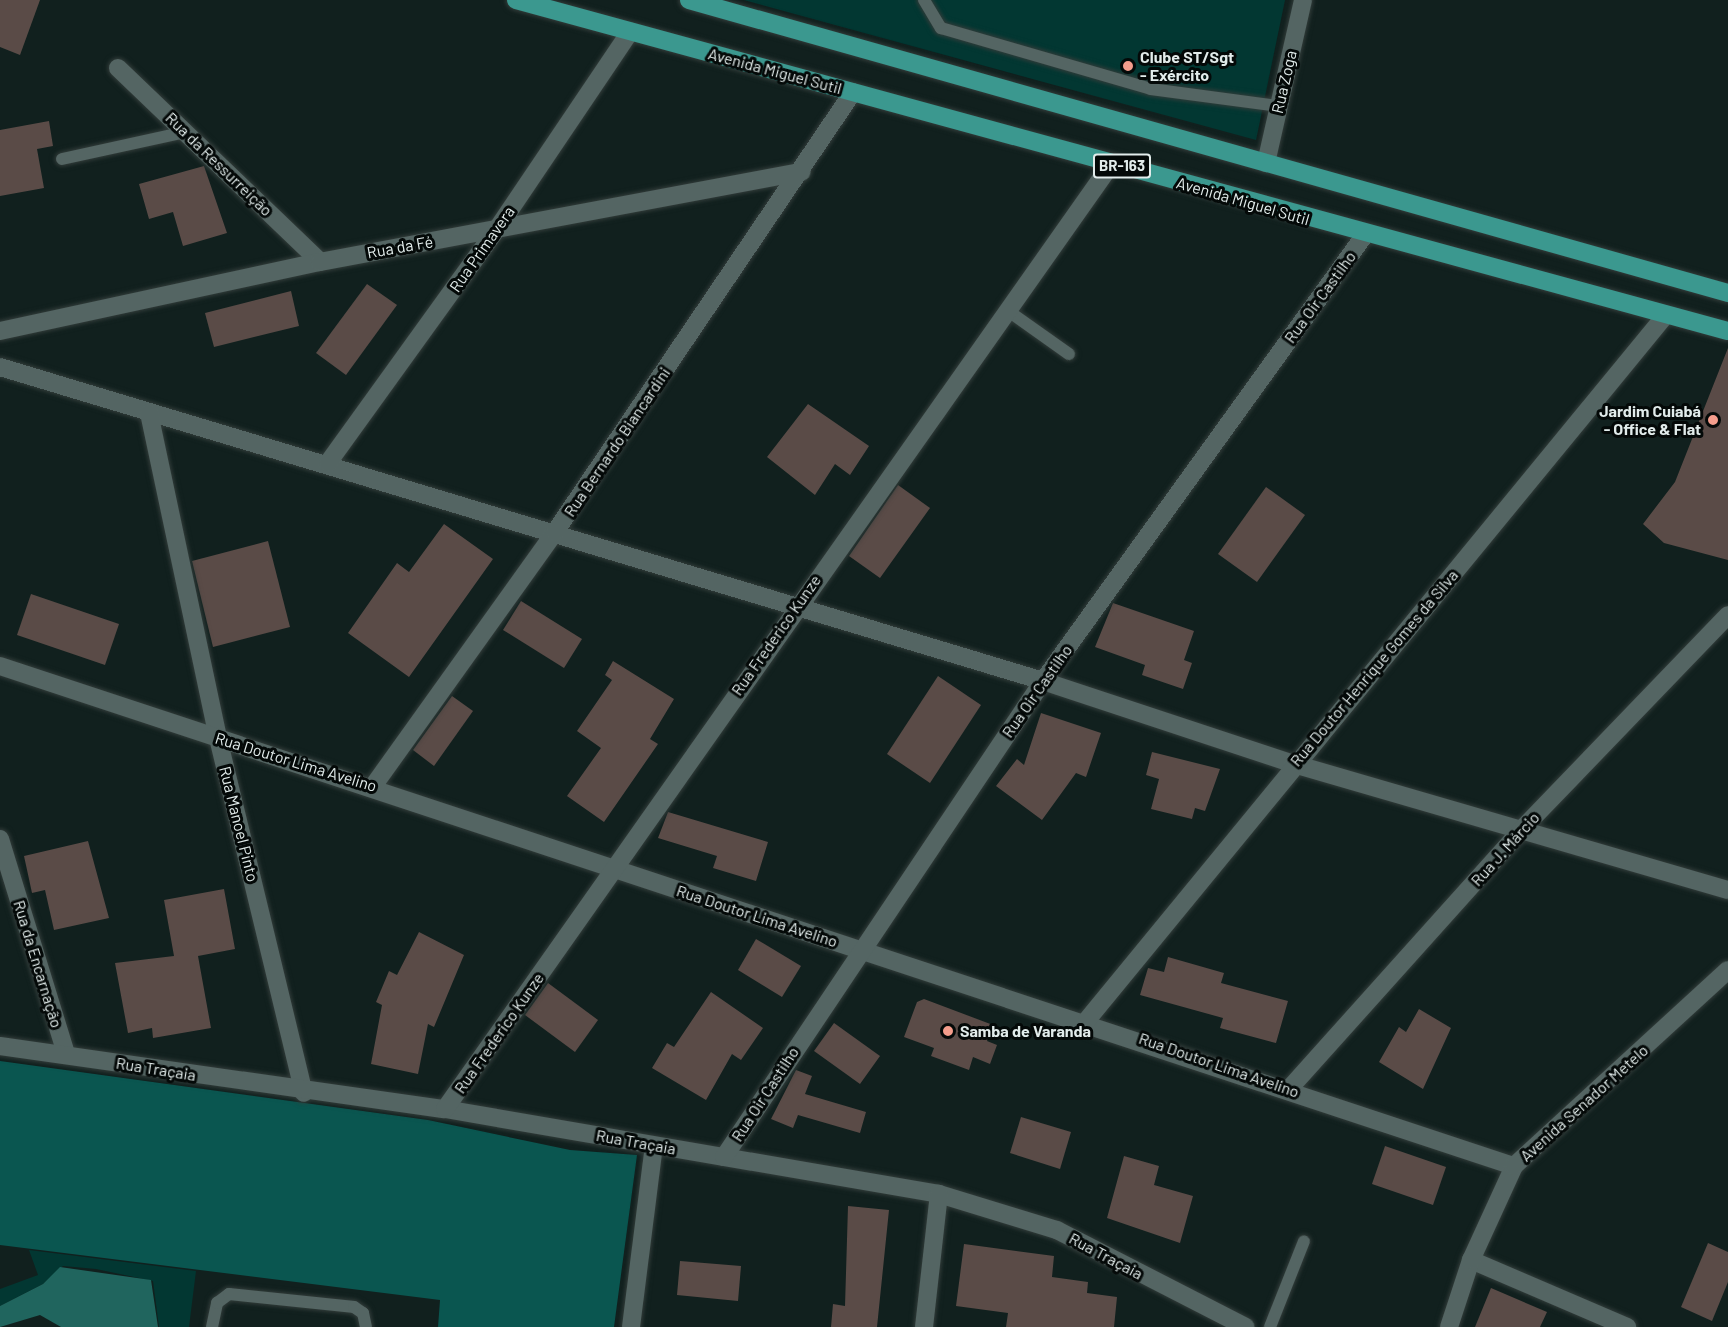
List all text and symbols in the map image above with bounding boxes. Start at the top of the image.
street label: Avenida Miguel Sutil [706,44,844,98]
place label: Clube ST/Sgt - Exército [1140,47,1234,85]
street label: Rua Zoga [1267,49,1301,115]
marker: Clube ST/Sgt - Exército [1121,59,1135,73]
street label: Rua da Ressurreição [162,108,276,220]
road number: BR-163 [1092,154,1152,178]
street label: Avenida Miguel Sutil [1174,173,1312,229]
street label: Rua Primavera [445,202,519,296]
street label: Rua da Fé [365,232,435,262]
street label: Rua Oir Castilho [1280,247,1360,347]
street label: Rua Bernardo Biancardini [560,364,674,520]
place label: Jardim Cuiabá - Office & Flat [1599,401,1701,439]
marker: Jardim Cuiabá - Office & Flat [1706,413,1720,427]
street label: Rua Doutor Henrique Gomes da Silva [1286,566,1462,770]
street label: Rua Frederico Kunze [727,571,825,699]
street label: Rua Oir Castilho [998,641,1076,741]
street label: Rua Doutor Lima Avelino [213,728,379,796]
street label: Rua Manoel Pinto [215,764,263,884]
street label: Rua J. Márcio [1467,808,1543,890]
street label: Rua Doutor Lima Avelino [674,881,840,951]
street label: Rua da Encarnação [9,898,67,1030]
street label: Rua Frederico Kunze [450,969,548,1097]
place label: Samba de Varanda [960,1021,1091,1041]
marker: Samba de Varanda [941,1024,955,1038]
street label: Rua Doutor Lima Avelino [1136,1029,1302,1101]
street label: Avenida Senador Metelo [1516,1041,1652,1165]
street label: Rua Oir Castilho [727,1043,803,1145]
street label: Rua Traçaia [115,1053,197,1085]
street label: Rua Traçaia [595,1126,677,1158]
street label: Rua Traçaia [1066,1229,1146,1283]

